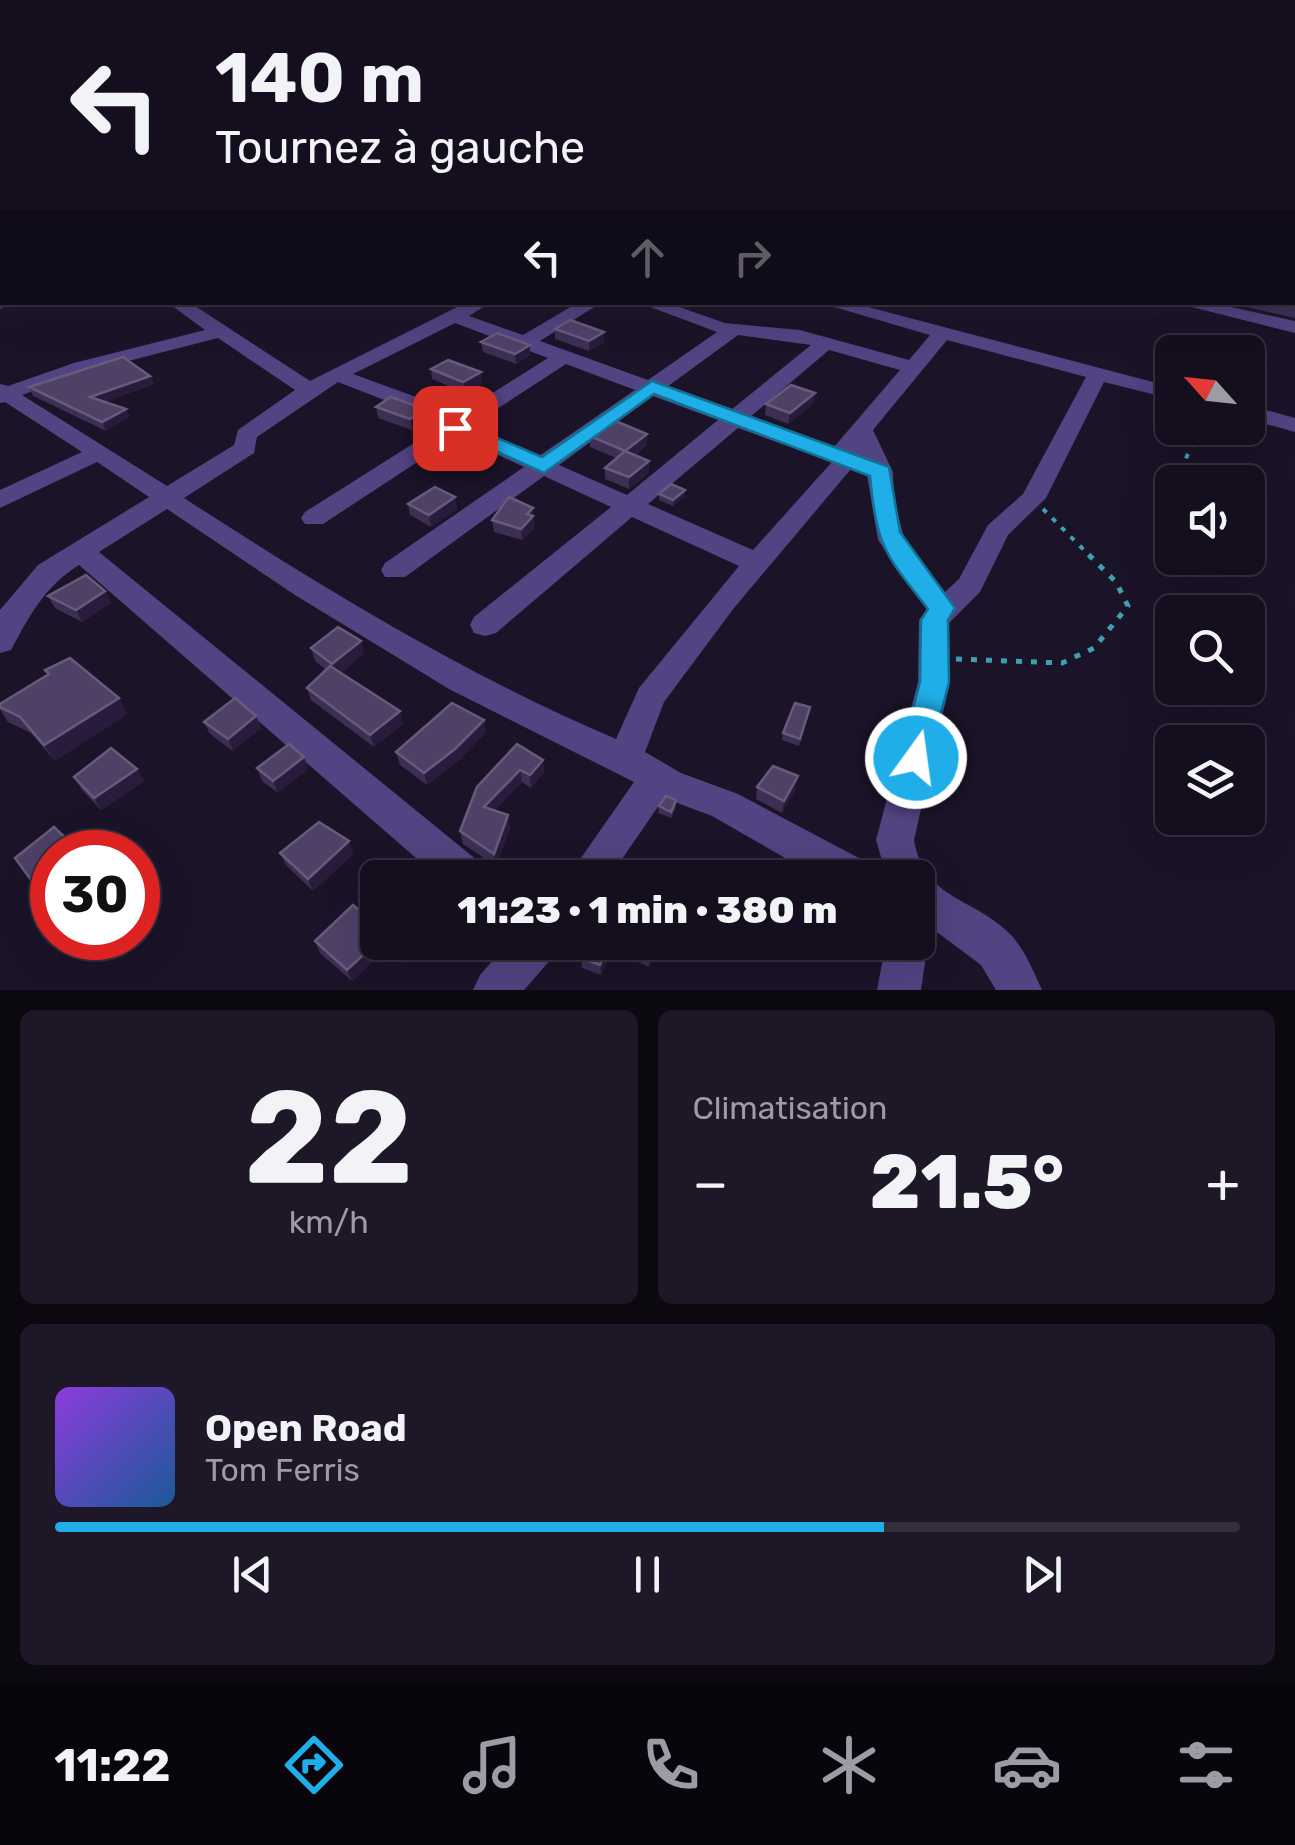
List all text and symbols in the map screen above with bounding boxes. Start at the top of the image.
text: 140 m [215,37,424,120]
icon: left [50,40,180,170]
text: Tournez à gauche [215,121,585,174]
icon: left [515,230,570,285]
icon: ahead [620,230,675,285]
icon: right [725,230,780,285]
north arrow [1155,335,1265,445]
map controls [1155,335,1265,835]
pin [413,386,498,471]
icon: arrive [428,401,483,456]
button: sound [1155,465,1265,575]
button: search [1155,595,1265,705]
position arrow [864,706,968,810]
button: layers [1155,725,1265,835]
speed limit sign: 30 [30,830,160,960]
text: 11:23 · 1 min · 380 m [457,887,838,933]
text: 22 [244,1060,413,1215]
text: Climatisation [693,1089,887,1127]
text: 21.5° [870,1138,1064,1227]
text: − [693,1151,728,1216]
text: + [1206,1151,1240,1216]
text: km/h [289,1203,369,1241]
text: Open Road [205,1405,407,1451]
text: Tom Ferris [205,1451,360,1489]
icon: previous [225,1547,280,1602]
icon: pause [620,1547,675,1602]
icon: next [1015,1547,1070,1602]
icon: directions [279,1730,349,1800]
icon: music [457,1730,527,1800]
icon: phone [636,1730,706,1800]
icon: climate [814,1730,884,1800]
icon: car [992,1730,1062,1800]
icon: filters [1171,1730,1241,1800]
text: 11:22 [54,1739,171,1792]

